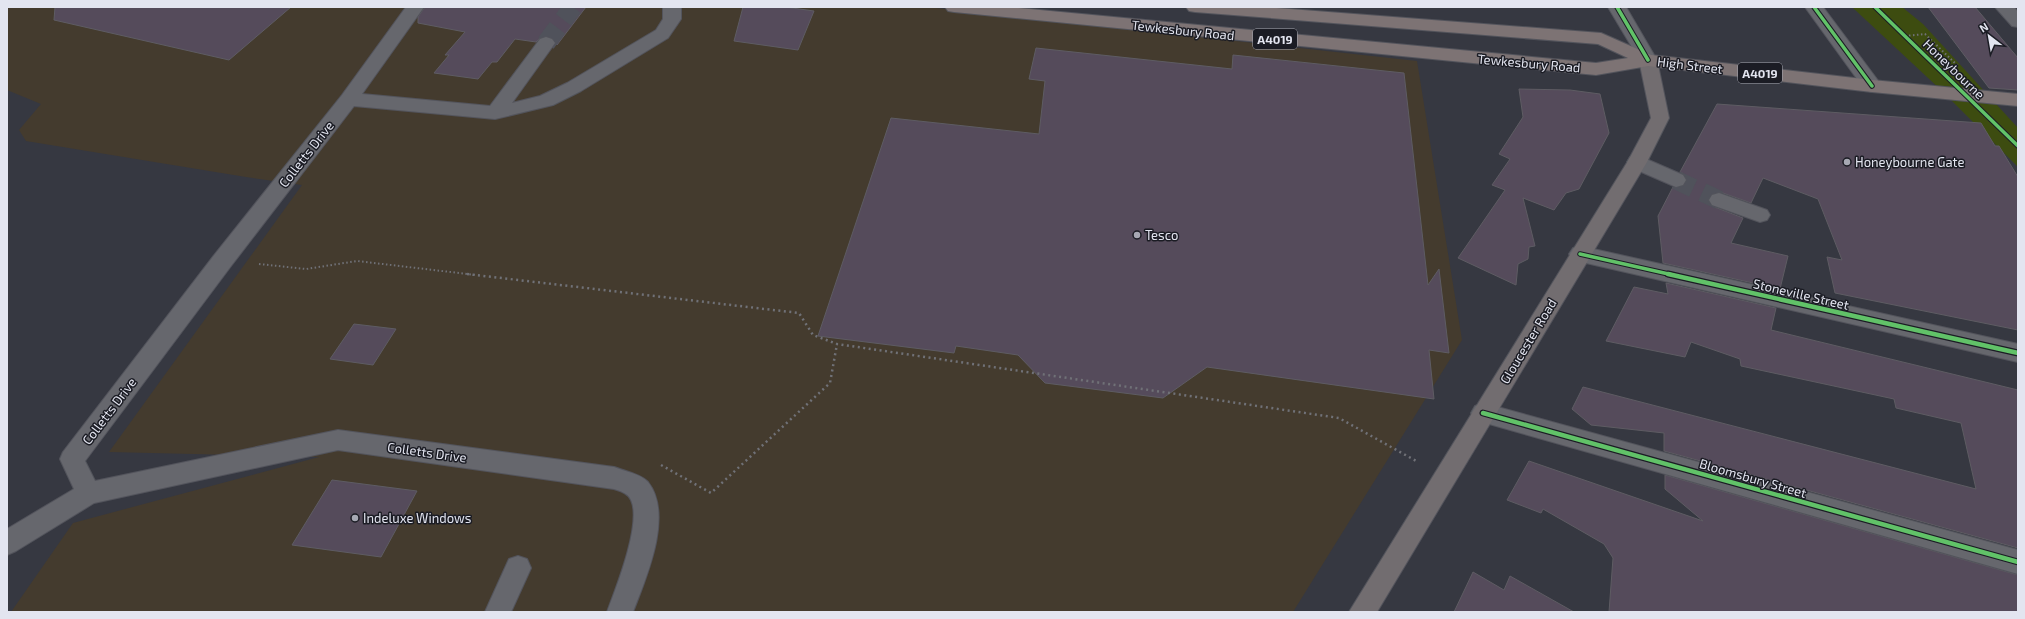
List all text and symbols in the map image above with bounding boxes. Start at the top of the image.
north arrow [1969,16,2009,56]
street label: Tewkesbury Road [1131,17,1235,43]
text: N [1977,19,1990,35]
road number: A4019 [1253,29,1297,49]
street label: Honeybourne [1920,36,1988,102]
street label: Tewkesbury Road [1477,51,1581,75]
street label: High Street [1656,53,1724,77]
road number: A4019 [1738,63,1782,83]
street label: Colletts Drive [275,118,337,190]
place label: Honeybourne Gate [1855,154,1965,170]
marker: Honeybourne Gate [1842,157,1852,167]
place label: Tesco [1145,227,1178,243]
marker: Tesco [1132,230,1142,240]
street label: Stoneville Street [1752,275,1851,313]
street label: Gloucester Road [1496,296,1560,386]
street label: Colletts Drive [79,374,139,448]
street label: Colletts Drive [386,439,468,465]
street label: Bloomsbury Street [1698,455,1808,501]
place label: Indeluxe Windows [363,510,471,526]
marker: Indeluxe Windows [350,513,360,523]

